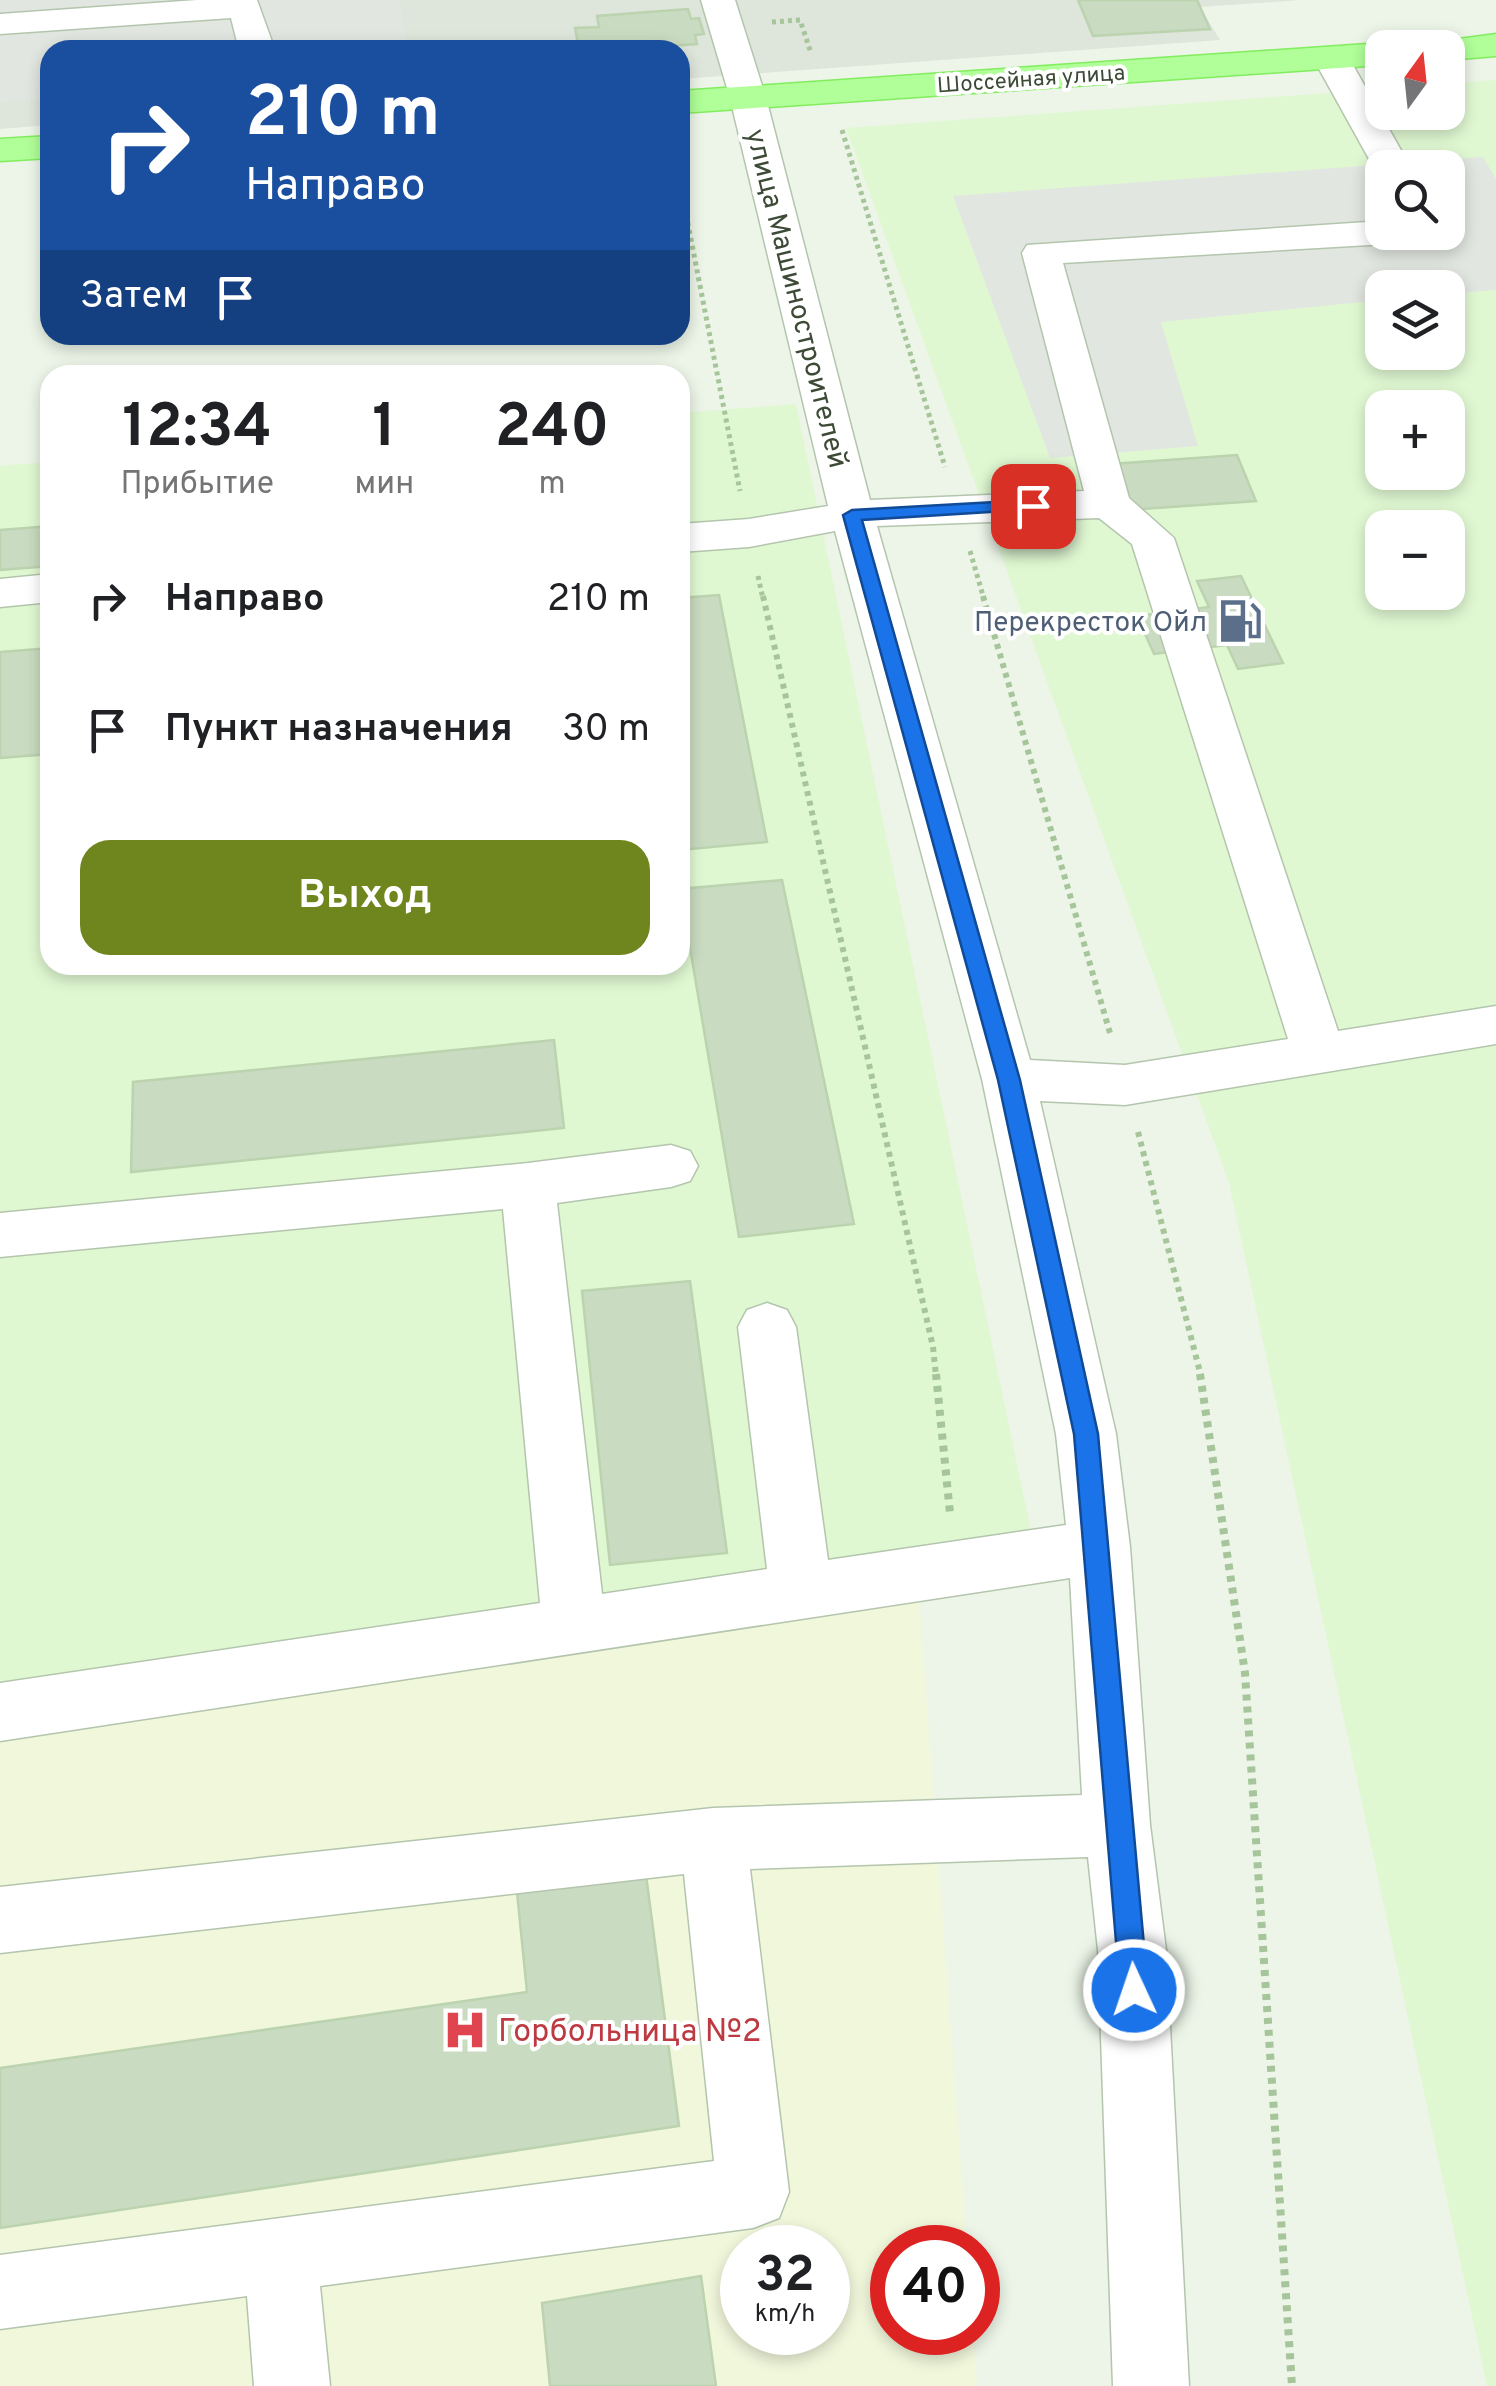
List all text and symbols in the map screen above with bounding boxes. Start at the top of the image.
north arrow [1365,30,1465,130]
map controls [1365,30,1465,610]
street label: Шоссейная улица [936,60,1126,101]
text: 210 m [245,72,441,161]
icon: right [80,80,210,210]
street label: улица Машиностроителей [735,125,855,472]
button: search [1365,150,1465,250]
text: Направо [245,159,426,216]
icon: arrive [208,270,263,325]
button: layers [1365,270,1465,370]
text: Затем [80,273,188,322]
button: + [1365,390,1465,490]
text: 12:34 [122,392,272,468]
text: 1 [372,392,396,468]
text: 240 [495,392,609,468]
pin [991,464,1076,549]
text: Прибытие [121,465,274,505]
text: мин [355,465,414,505]
text: m [539,465,566,505]
icon: arrive [1006,479,1061,534]
button: − [1365,510,1465,610]
icon: right [80,573,135,628]
text: Направо [165,576,325,625]
text: 210 m [547,576,650,625]
fuel station icon: Перекресток Ойл [1216,597,1264,645]
place label: Перекресток Ойл [974,606,1207,642]
icon: arrive [80,703,135,758]
text: Пункт назначения [165,706,513,755]
text: 30 m [562,706,650,755]
button: Выход [80,840,650,955]
position arrow [1082,1938,1186,2042]
hospital icon: Горбольница №2 [441,2006,489,2054]
place label: Горбольница №2 [498,2013,762,2053]
speed limit sign: 40 [870,2225,1000,2355]
text: 32 [755,2246,815,2309]
text: km/h [755,2299,815,2331]

